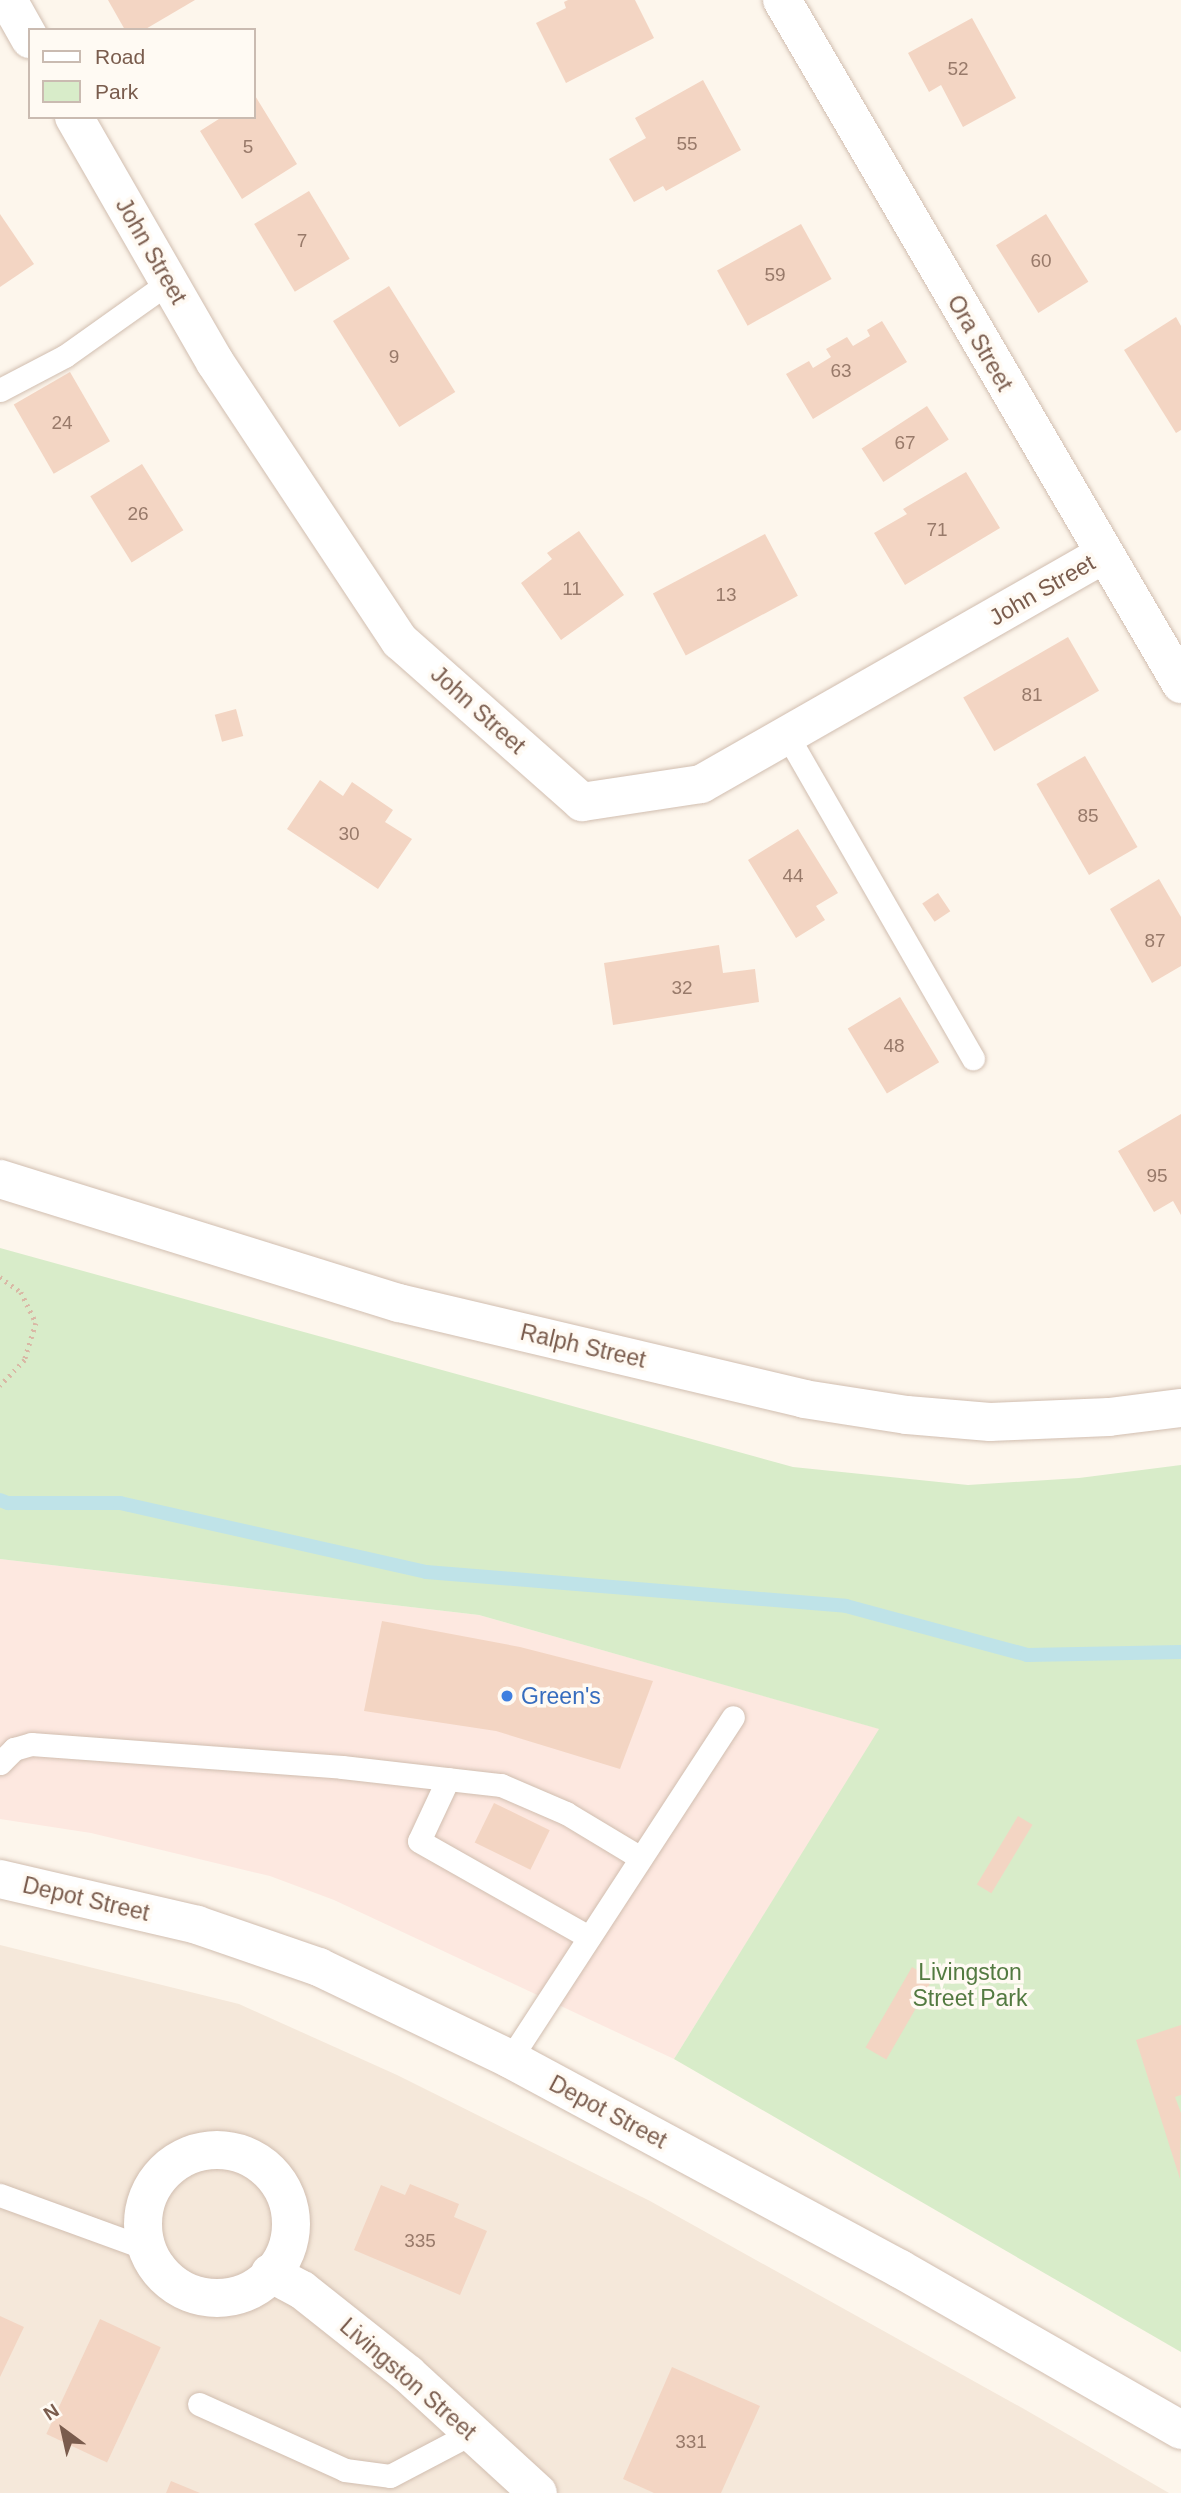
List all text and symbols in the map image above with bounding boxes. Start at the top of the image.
legend [28,28,256,119]
text: Road [95,45,145,68]
house number: 52 [947,58,969,80]
text: Park [95,80,138,103]
house number: 55 [676,133,698,155]
house number: 5 [243,136,253,158]
street label: John Street [110,193,192,309]
house number: 7 [297,230,307,252]
house number: 60 [1030,250,1052,272]
house number: 59 [764,264,786,286]
street label: Ora Street [942,290,1018,396]
house number: 9 [389,346,399,368]
house number: 63 [830,360,852,382]
house number: 24 [51,412,73,434]
house number: 67 [894,432,916,454]
house number: 26 [127,503,149,525]
house number: 71 [926,519,948,541]
street label: John Street [984,549,1100,631]
house number: 11 [562,578,582,600]
house number: 13 [715,584,737,606]
street label: John Street [425,660,531,760]
house number: 81 [1021,684,1043,706]
house number: 85 [1077,805,1099,827]
house number: 30 [338,823,360,845]
house number: 44 [782,865,804,887]
house number: 87 [1144,930,1166,952]
house number: 32 [671,977,693,999]
house number: 48 [883,1035,905,1057]
house number: 95 [1146,1165,1168,1187]
street label: Ralph Street [518,1318,648,1374]
place label: Green's [521,1682,601,1710]
marker: Green's [499,1688,515,1704]
street label: Depot Street [20,1871,152,1927]
park label: Livingston Street Park [912,1958,1028,2012]
street label: Depot Street [545,2070,671,2154]
house number: 335 [404,2230,436,2252]
street label: Livingston Street [334,2312,482,2446]
north arrow [28,2395,98,2465]
text: N [40,2399,63,2425]
house number: 331 [675,2431,707,2453]

